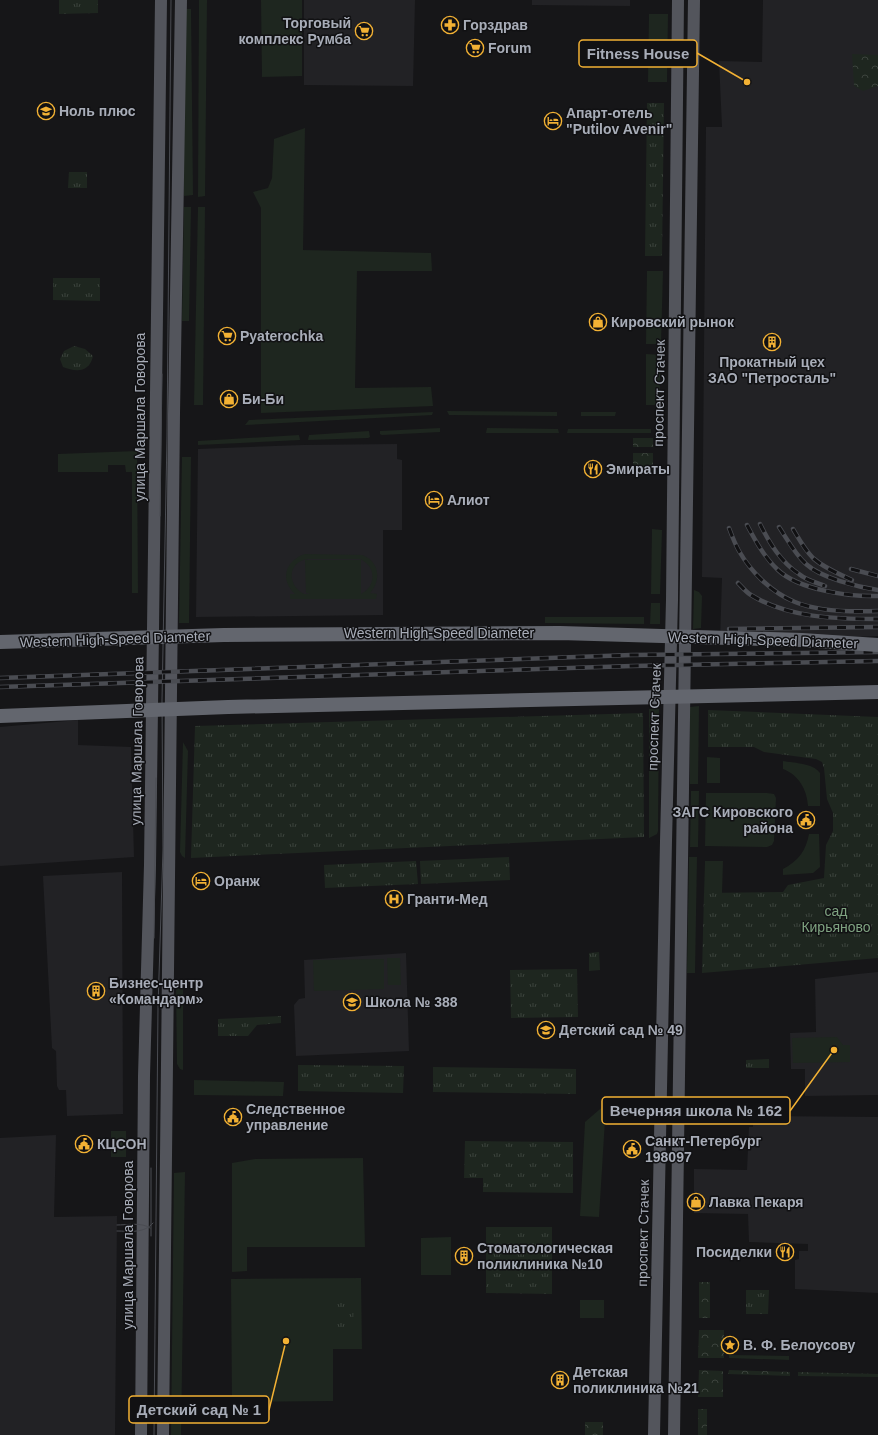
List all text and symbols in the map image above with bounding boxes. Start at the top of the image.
place label: Торговый комплекс Румба [238,15,351,47]
pharmacy icon: Горздрав [440,15,460,35]
place label: Горздрав [463,17,528,33]
supermarket icon: Торговый комплекс Румба [354,21,374,41]
supermarket icon: Forum [465,38,485,58]
place label: Forum [488,40,532,56]
callout: Fitness House [579,40,697,67]
text: Fitness House [587,45,689,62]
school or university icon: Ноль плюс [36,101,56,121]
place label: Ноль плюс [59,103,136,119]
place label: Апарт-отель "Putilov Avenir" [566,105,672,137]
hotel icon: Апарт-отель "Putilov Avenir" [543,111,563,131]
shop icon: Кировский рынок [588,312,608,332]
place label: Кировский рынок [611,314,735,330]
supermarket icon: Pyaterochka [217,326,237,346]
place label: Pyaterochka [240,328,323,344]
street label: улица Маршала Говорова [132,332,148,501]
building icon: Прокатный цех ЗАО "Петросталь" [762,332,782,352]
street label: проспект Стачек [650,338,668,447]
place label: Прокатный цех ЗАО "Петросталь" [708,354,836,386]
shop icon: Би-Би [219,389,239,409]
place label: Би-Би [242,391,284,407]
restaurant icon: Эмираты [583,459,603,479]
place label: Эмираты [606,461,670,477]
hotel icon: Алиот [424,490,444,510]
place label: Алиот [447,492,490,508]
street label: Western High-Speed Diameter [344,625,535,641]
street label: Western High-Speed Diameter [20,628,211,650]
street label: Western High-Speed Diameter [668,629,859,651]
street label: улица Маршала Говорова [128,656,146,826]
street label: проспект Стачек [644,662,664,771]
place label: ЗАГС Кировского района [672,804,793,836]
public building icon: ЗАГС Кировского района [796,810,816,830]
hotel icon: Оранж [191,871,211,891]
place label: Оранж [214,873,261,889]
hospital icon: Гранти-Мед [384,889,404,909]
place label: Гранти-Мед [407,891,488,907]
park label: сад Кирьяново [801,903,871,935]
place label: Бизнес-центр «Командарм» [109,975,204,1007]
building icon: Бизнес-центр «Командарм» [86,981,106,1001]
school or university icon: Школа № 388 [342,992,362,1012]
place label: Школа № 388 [365,994,458,1010]
school or university icon: Детский сад № 49 [536,1020,556,1040]
place label: Детский сад № 49 [559,1022,683,1038]
callout: Вечерняя школа № 162 [602,1097,790,1124]
place label: Следственное управление [246,1101,346,1133]
text: Вечерняя школа № 162 [610,1102,782,1119]
public building icon: Следственное управление [223,1107,243,1127]
place label: Санкт-Петербург 198097 [645,1133,762,1165]
public building icon: КЦСОН [74,1134,94,1154]
place label: КЦСОН [97,1136,147,1152]
public building icon: Санкт-Петербург 198097 [622,1139,642,1159]
street label: улица Маршала Говорова [120,1160,136,1329]
street label: проспект Стачек [634,1178,652,1287]
shop icon: Лавка Пекаря [686,1192,706,1212]
place label: Лавка Пекаря [709,1194,803,1210]
place label: Стоматологическая поликлиника №10 [477,1240,613,1272]
restaurant icon: Посиделки [775,1242,795,1262]
place label: Посиделки [696,1244,772,1260]
building icon: Стоматологическая поликлиника №10 [454,1246,474,1266]
place icon: В. Ф. Белоусову [720,1335,740,1355]
place label: В. Ф. Белоусову [743,1337,856,1353]
place label: Детская поликлиника №21 [573,1364,699,1396]
building icon: Детская поликлиника №21 [550,1370,570,1390]
callout: Детский сад № 1 [129,1396,269,1423]
text: Детский сад № 1 [137,1401,261,1418]

